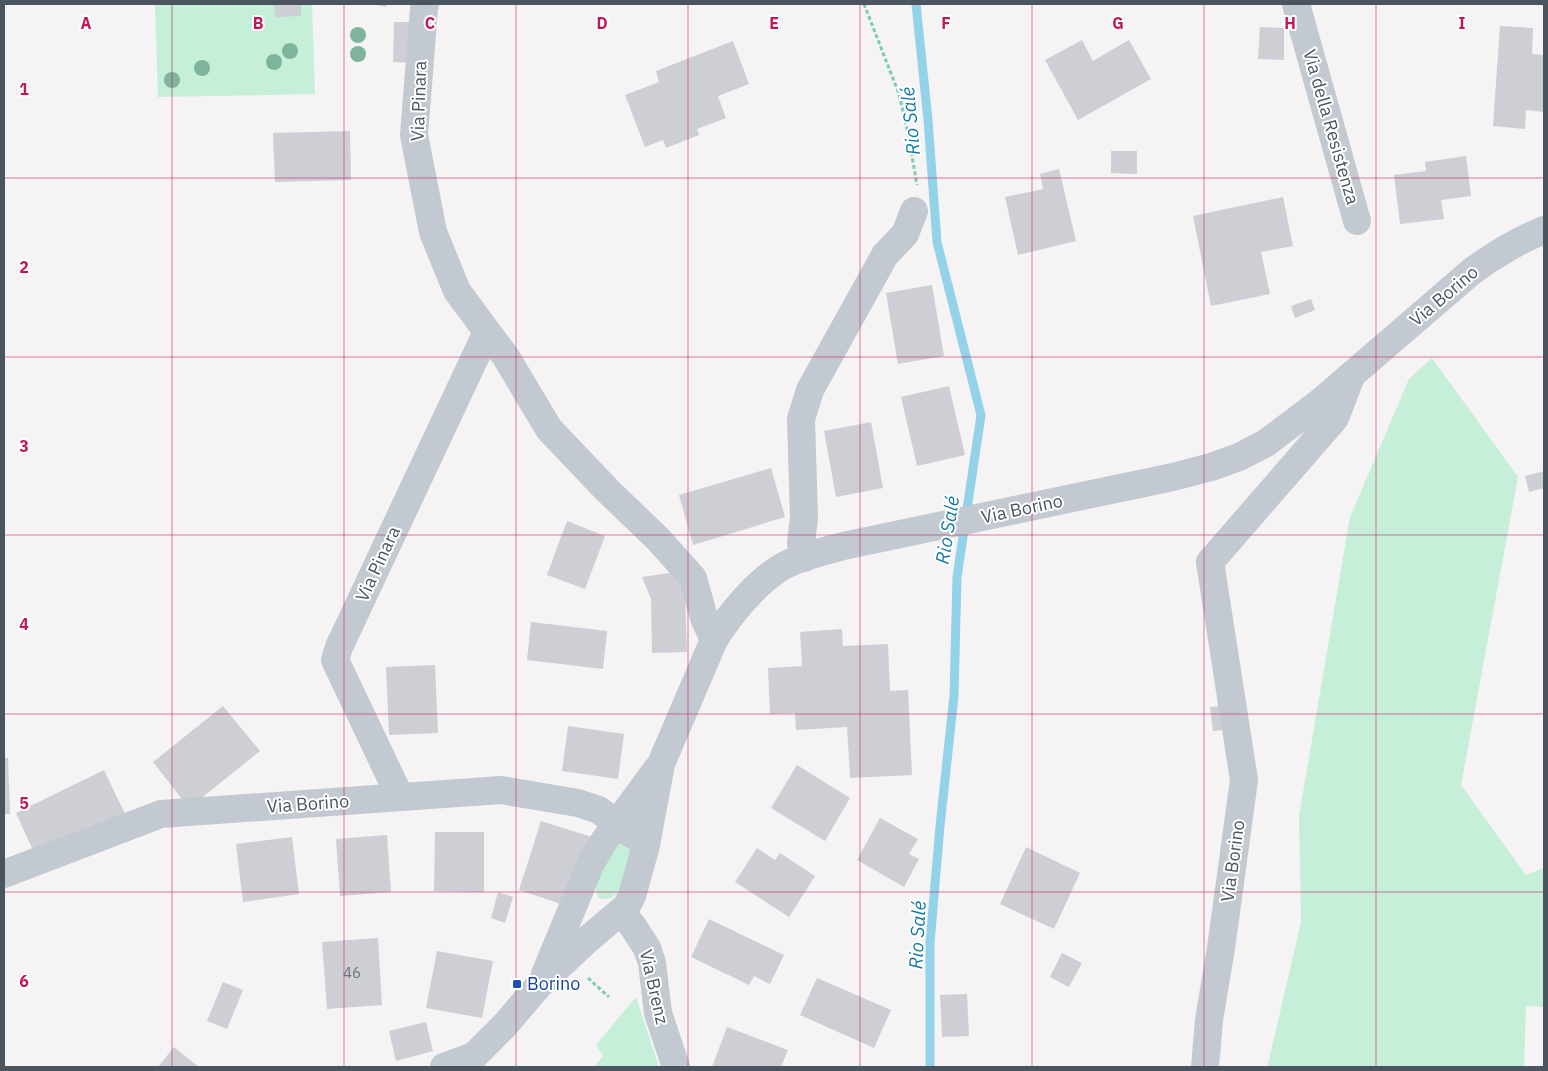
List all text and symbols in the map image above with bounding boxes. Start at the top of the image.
text: A [81,13,92,33]
text: B [253,13,264,33]
text: C [425,13,435,33]
text: D [596,13,608,33]
text: E [769,13,779,33]
text: F [941,13,951,33]
text: G [1112,13,1124,33]
text: H [1284,13,1296,33]
text: I [1459,13,1466,33]
street label: Via della Resistenza [1298,47,1365,208]
street label: Via Pinara [406,60,431,142]
text: 1 [19,79,29,99]
water label: Rio Salé [895,86,925,156]
text: 2 [19,257,29,277]
street label: Via Borino [1405,260,1483,331]
text: 3 [19,436,29,456]
street label: Via Borino [979,489,1065,528]
water label: Rio Salé [930,494,964,566]
street label: Via Pinara [350,522,405,605]
text: 4 [19,614,29,634]
street label: Via Borino [266,789,350,818]
text: 5 [19,793,29,813]
street label: Via Borino [1215,818,1250,903]
water label: Rio Salé [903,900,931,970]
street label: Via Brenz [635,947,674,1027]
house number: 46 [343,963,361,982]
text: 6 [19,971,29,991]
place label: Borino [527,972,580,995]
marker: Borino [511,978,523,990]

